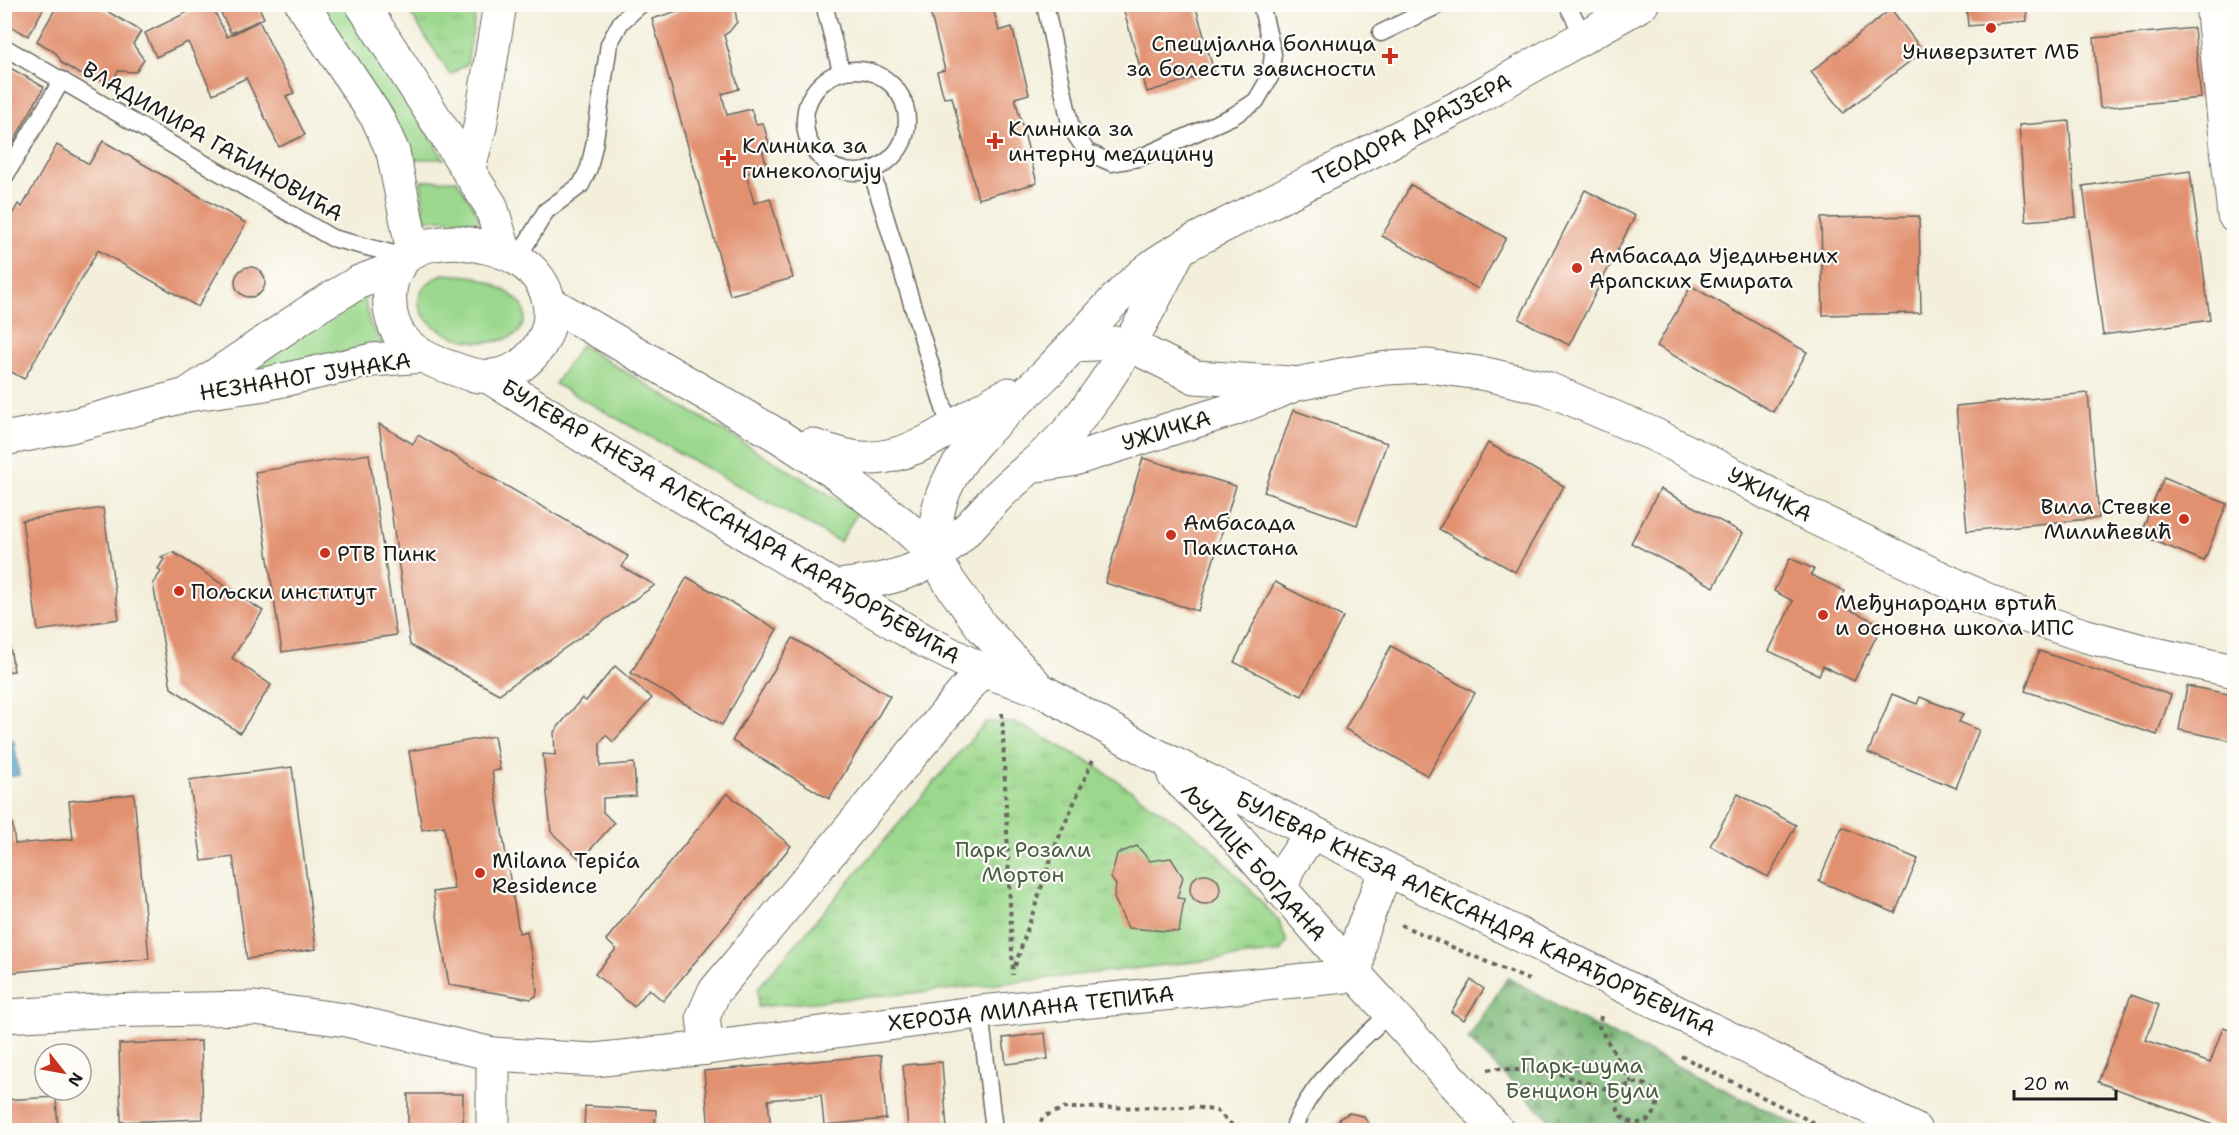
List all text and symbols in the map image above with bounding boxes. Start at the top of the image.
marker: Универзитет МБ [1984,21,1998,35]
place label: Специјална болница за болести зависности [1127,29,1376,83]
place label: Универзитет МБ [1902,37,2080,66]
marker: Специјална болница за болести зависности [1381,47,1399,65]
street label: ВЛАДИМИРА ГАЋИНОВИЋА [77,55,348,228]
street label: ТЕОДОРА ДРАЈЗЕРА [1308,67,1517,192]
place label: Клиника за интерну медицину [1008,114,1214,168]
place label: Клиника за гинекологију [742,131,882,185]
marker: Клиника за интерну медицину [986,132,1004,150]
marker: Клиника за гинекологију [719,149,737,167]
place label: Амбасада Уједињених Арапских Емирата [1589,241,1838,295]
marker: Амбасада Уједињених Арапских Емирата [1570,261,1584,275]
street label: НЕЗНАНОГ ЈУНАКА [197,345,413,408]
street label: БУЛЕВАР КНЕЗА АЛЕКСАНДРА КАРАЂОРЂЕВИЋА [496,372,966,671]
street label: УЖИЧКА [1118,403,1214,458]
street label: УЖИЧКА [1722,460,1817,529]
place label: Вила Стевке Милићевић [2040,492,2172,546]
place label: Амбасада Пакистана [1183,508,1298,562]
marker: Вила Стевке Милићевић [2177,512,2191,526]
marker: Амбасада Пакистана [1164,528,1178,542]
place label: РТВ Пинк [337,539,437,568]
marker: РТВ Пинк [318,546,332,560]
place label: Пољски институт [191,577,378,606]
marker: Пољски институт [172,584,186,598]
place label: Међународни вртић и основна школа ИПС [1835,588,2074,642]
marker: Међународни вртић и основна школа ИПС [1816,608,1830,622]
street label: ЉУТИЦЕ БОГДАНА [1175,777,1332,948]
street label: БУЛЕВАР КНЕЗА АЛЕКСАНДРА КАРАЂОРЂЕВИЋА [1231,784,1721,1043]
park label: Парк Розали Мортон [955,835,1091,889]
place label: Milana Tepića Residence [492,846,640,900]
marker: Milana Tepića Residence [473,866,487,880]
street label: ХЕРОЈА МИЛАНА ТЕПИЋА [886,979,1176,1038]
north arrow [33,1042,93,1102]
park label: Парк-шума Бенцион Були [1505,1051,1659,1105]
scale bar [2014,1063,2116,1101]
text: N [63,1069,88,1090]
text: 20 m [2023,1072,2069,1096]

